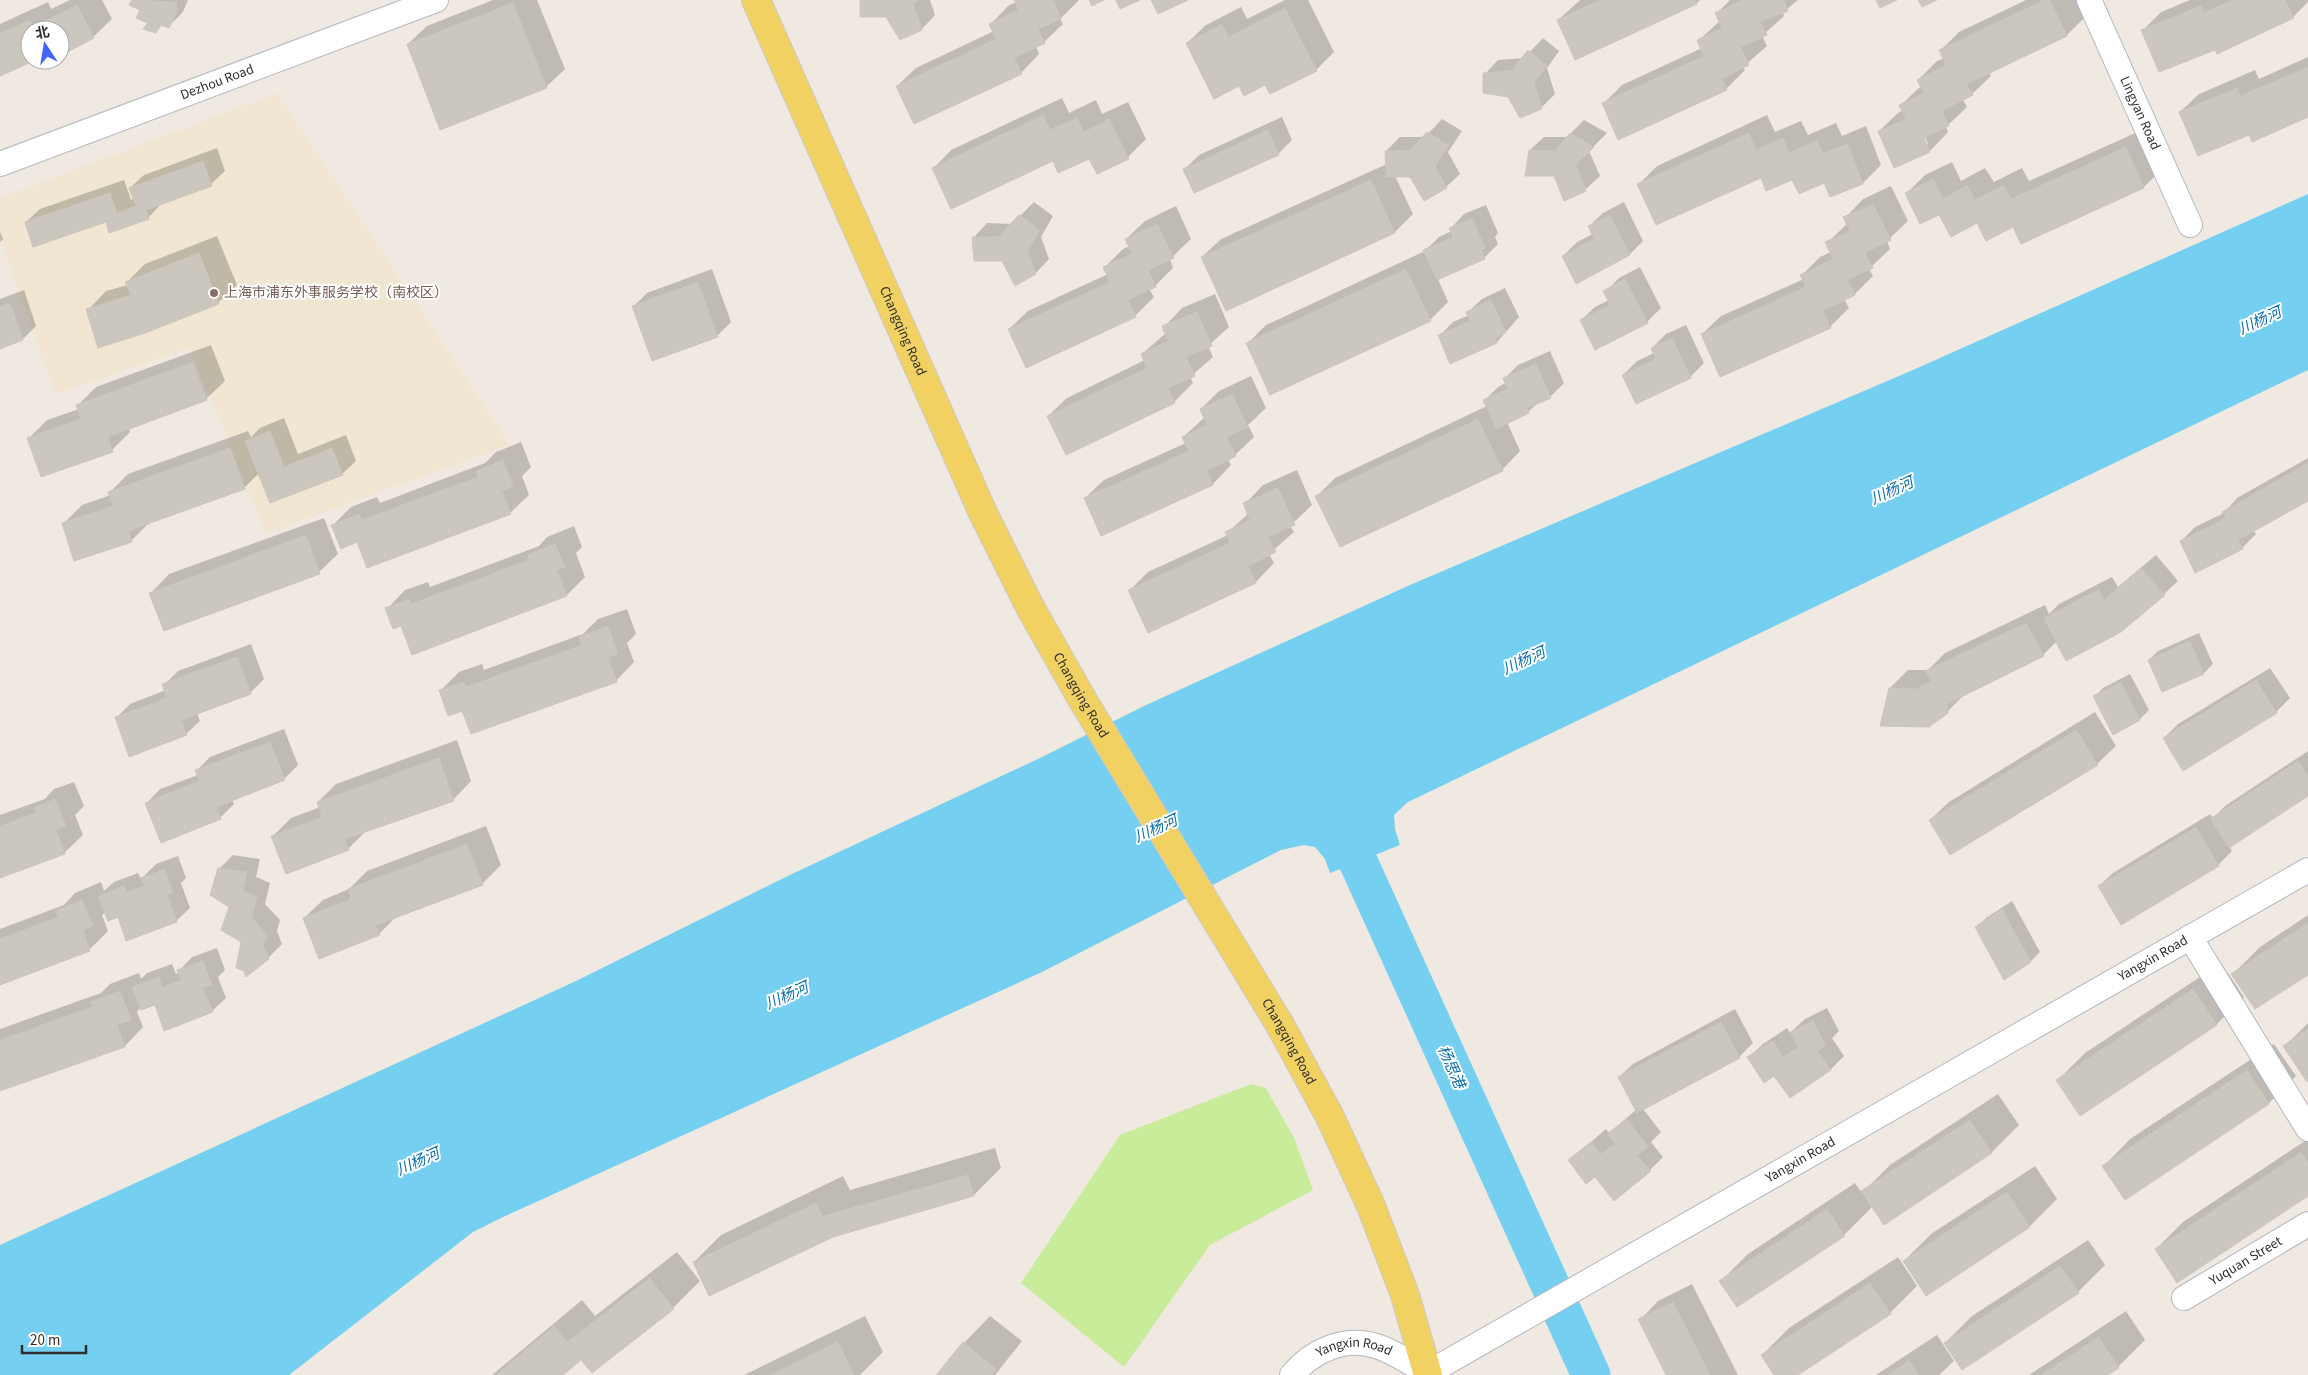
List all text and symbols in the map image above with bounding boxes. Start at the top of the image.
north arrow [20,20,70,70]
text: 北 [34,22,51,44]
street label: Dezhou Road [177,59,257,105]
street label: Lingyan Road [2114,73,2165,153]
place label: 上海市浦东外事服务学校（南校区） [224,283,448,303]
street label: Changqing Road [874,283,931,379]
marker: 上海市浦东外事服务学校（南校区） [208,287,220,299]
water label: 川杨河 [2235,301,2288,340]
water label: 川杨河 [1867,471,1920,510]
water label: 川杨河 [1499,641,1552,680]
street label: Changqing Road [1048,649,1114,742]
water label: 川杨河 [1131,809,1184,848]
street label: Yangxin Road [2113,931,2192,987]
water label: 川杨河 [762,976,815,1015]
street label: Changqing Road [1256,995,1321,1089]
water label: 杨思港 [1432,1042,1471,1094]
street label: Yangxin Road [1761,1132,1839,1189]
water label: 川杨河 [393,1142,446,1181]
street label: Yuquan Street [2205,1231,2286,1291]
scale bar [22,1322,86,1354]
text: 20 m [30,1330,60,1351]
street label: Yangxin Road [1311,1333,1396,1363]

